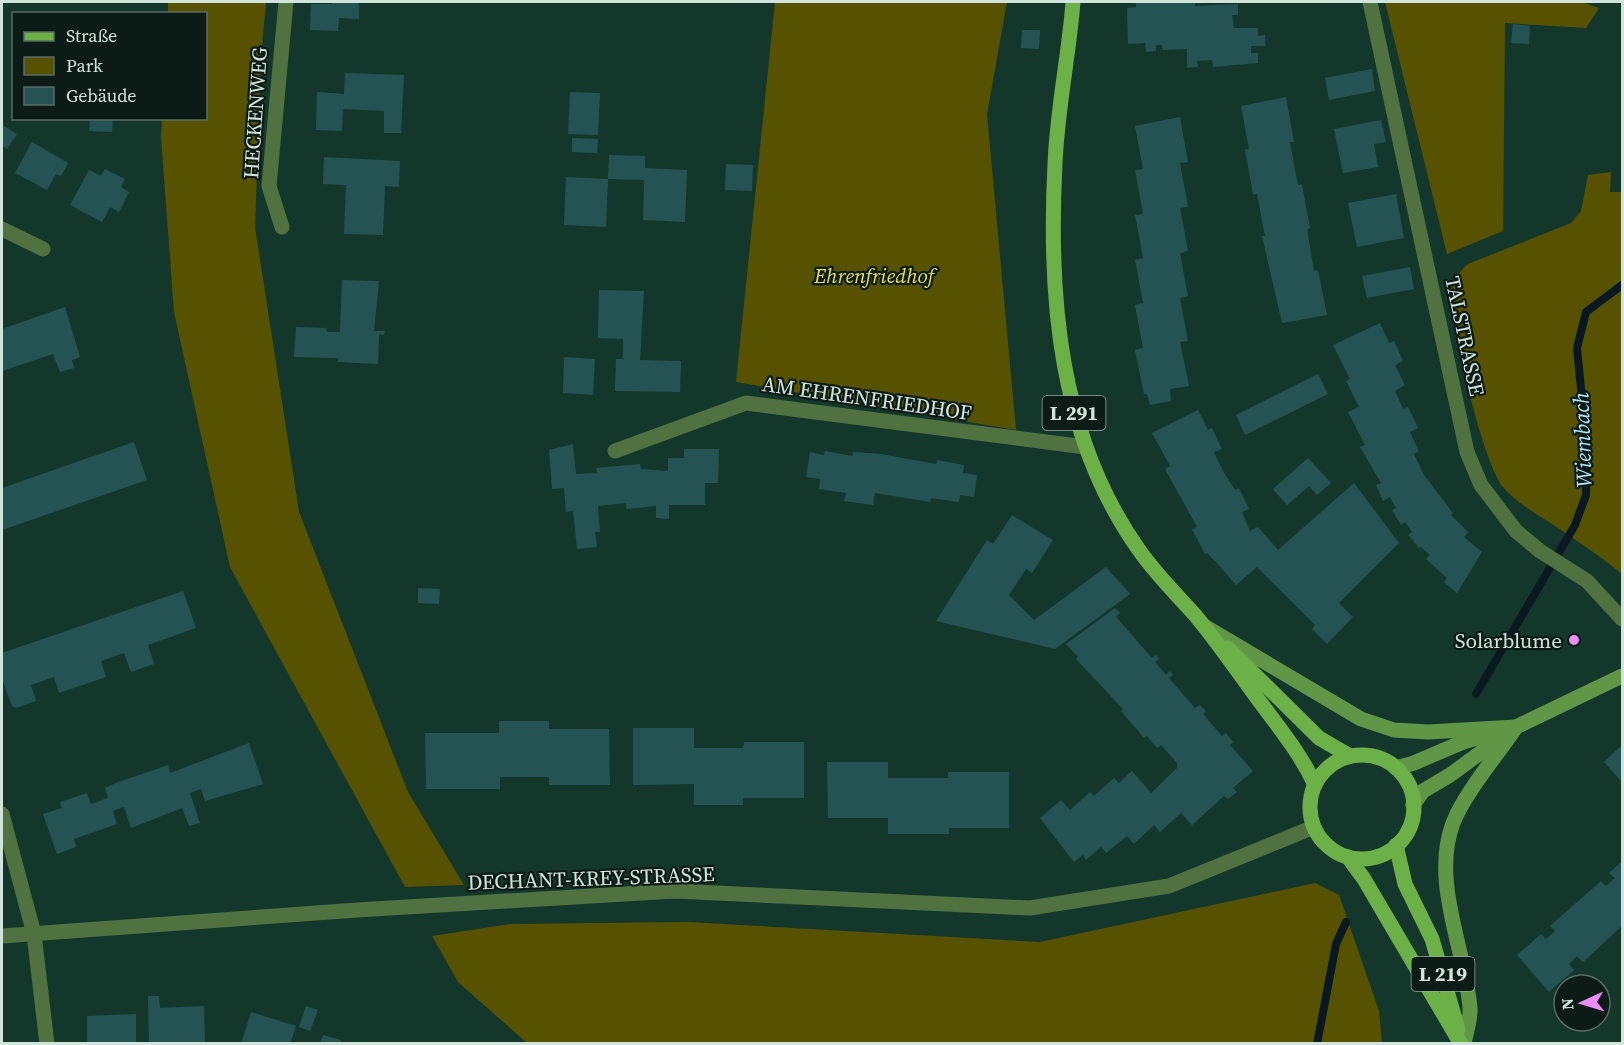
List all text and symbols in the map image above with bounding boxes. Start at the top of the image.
legend [12,12,207,120]
text: Straße [66,23,117,48]
street label: HECKENWEG [236,46,274,180]
text: Park [66,53,103,78]
text: Gebäude [66,83,137,108]
park label: Ehrenfriedhof [813,261,938,290]
street label: TALSTRASSE [1438,273,1492,399]
street label: AM EHRENFRIEDHOF [760,369,974,427]
water label: Wiembach [1565,392,1599,488]
road number: L 291 [1042,396,1106,430]
place label: Solarblume [1455,626,1562,655]
marker: Solarblume [1567,633,1581,647]
street label: DECHANT-KREY-STRASSE [467,859,715,897]
road number: L 219 [1412,957,1474,991]
north arrow [1552,973,1612,1033]
text: N [1556,997,1578,1011]

